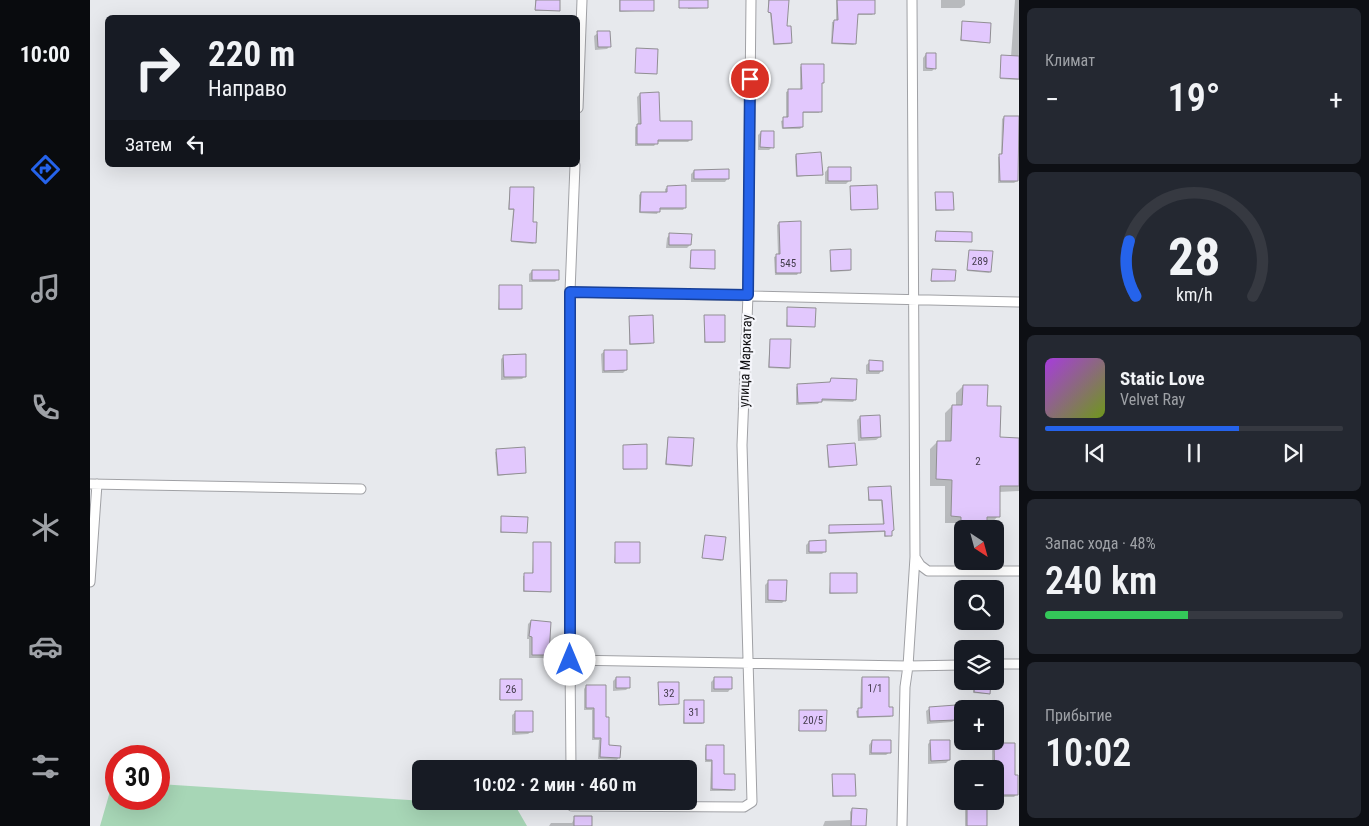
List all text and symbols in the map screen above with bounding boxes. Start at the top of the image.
text: 220 m [208,34,295,75]
icon: right [125,35,190,100]
text: 10:00 [20,42,70,67]
text: Климат [1045,51,1095,70]
pin [729,58,771,100]
icon: arrive [736,65,764,93]
text: Направо [208,76,287,101]
text: 19° [1168,76,1220,120]
text: − [1045,83,1059,116]
text: + [1329,83,1343,116]
icon: left [182,130,210,158]
text: Затем [125,133,172,156]
icon: directions [28,152,63,187]
text: 28 [1168,227,1220,288]
house number: 289 [972,255,988,268]
house number: 545 [780,257,796,270]
icon: music [28,271,63,306]
text: km/h [1176,284,1212,305]
street label: улица Маркатау [735,314,755,408]
text: Static Love [1120,367,1205,390]
icon: phone [28,390,63,425]
text: Velvet Ray [1120,390,1185,409]
icon: previous [1081,439,1109,467]
icon: pause [1180,439,1208,467]
icon: next [1279,439,1307,467]
house number: 2 [975,455,981,468]
icon: climate [28,510,63,545]
north arrow [954,520,1004,570]
map controls [954,520,1004,810]
text: Запас хода · 48% [1045,534,1156,553]
text: 240 km [1045,559,1157,603]
button: search [954,580,1004,630]
icon: car [28,629,63,664]
position arrow [543,633,595,685]
button: layers [954,640,1004,690]
house number: 1/1 [868,682,882,695]
house number: 26 [506,683,516,696]
house number: 32 [664,687,674,700]
button: + [954,700,1004,750]
house number: 31 [689,706,699,719]
text: Прибытие [1045,706,1112,725]
house number: 20/5 [803,714,823,727]
text: 10:02 [1045,731,1131,775]
speed limit sign: 30 [105,745,170,810]
icon: filters [28,749,63,784]
button: − [954,760,1004,810]
text: 10:02 · 2 мин · 460 m [473,773,636,796]

